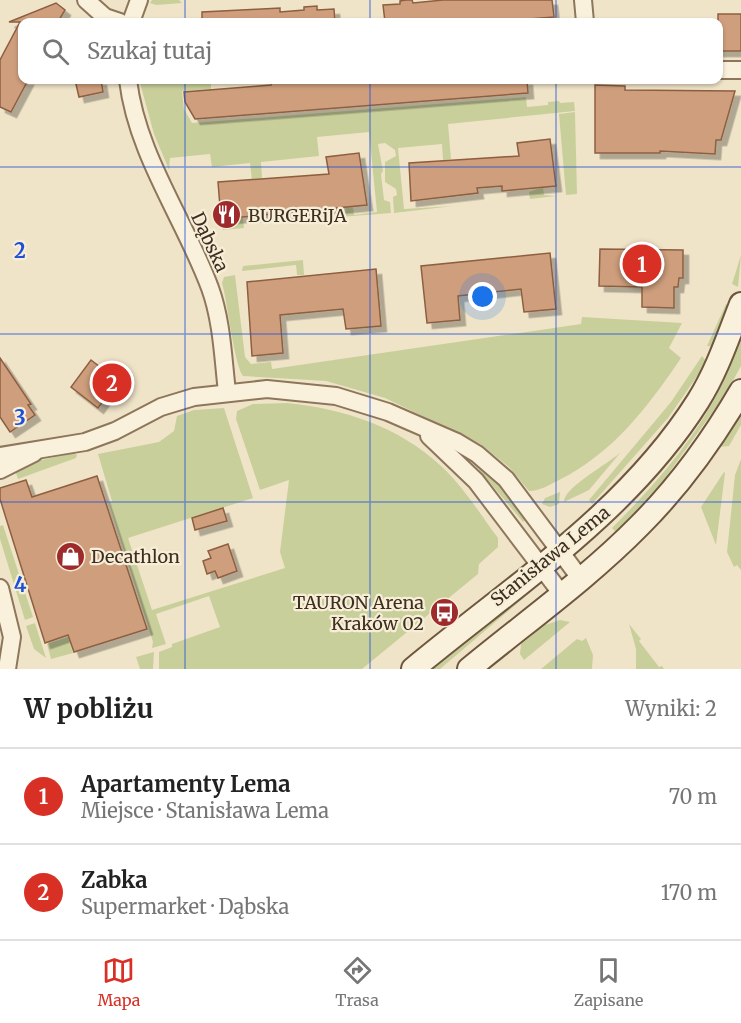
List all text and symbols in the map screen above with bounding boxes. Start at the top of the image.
search box [18,18,723,84]
icon: search [39,35,72,68]
text: Szukaj tutaj [87,37,212,65]
restaurant icon: BURGERiJA [211,199,243,231]
place label: BURGERiJA [248,204,347,227]
street label: Dąbska [186,208,234,276]
text: 2 [14,238,26,263]
pin: 1 [622,242,662,286]
your location [468,282,497,311]
pin: 2 [92,360,132,406]
text: 3 [14,405,26,430]
street label: Stanisława Lema [486,501,615,611]
shop icon: Decathlon [54,540,86,572]
place label: Decathlon [91,545,180,568]
text: 4 [14,572,27,597]
place label: TAURON Arena Kraków 02 [293,591,424,635]
bus stop icon: TAURON Arena Kraków 02 [429,596,461,628]
text: W pobliżu [24,692,153,725]
text: Wyniki: 2 [625,696,717,721]
text: Apartamenty Lema [81,770,290,798]
text: 1 [39,784,48,809]
text: 70 m [669,784,717,809]
text: Miejsce · Stanisława Lema [81,798,329,823]
text: Zabka [81,866,148,894]
text: 2 [38,880,49,905]
text: 170 m [661,880,717,905]
text: Supermarket · Dąbska [81,894,289,919]
tab: Mapa [98,954,140,1010]
tab: Trasa [335,954,379,1010]
tab: Zapisane [574,954,643,1010]

